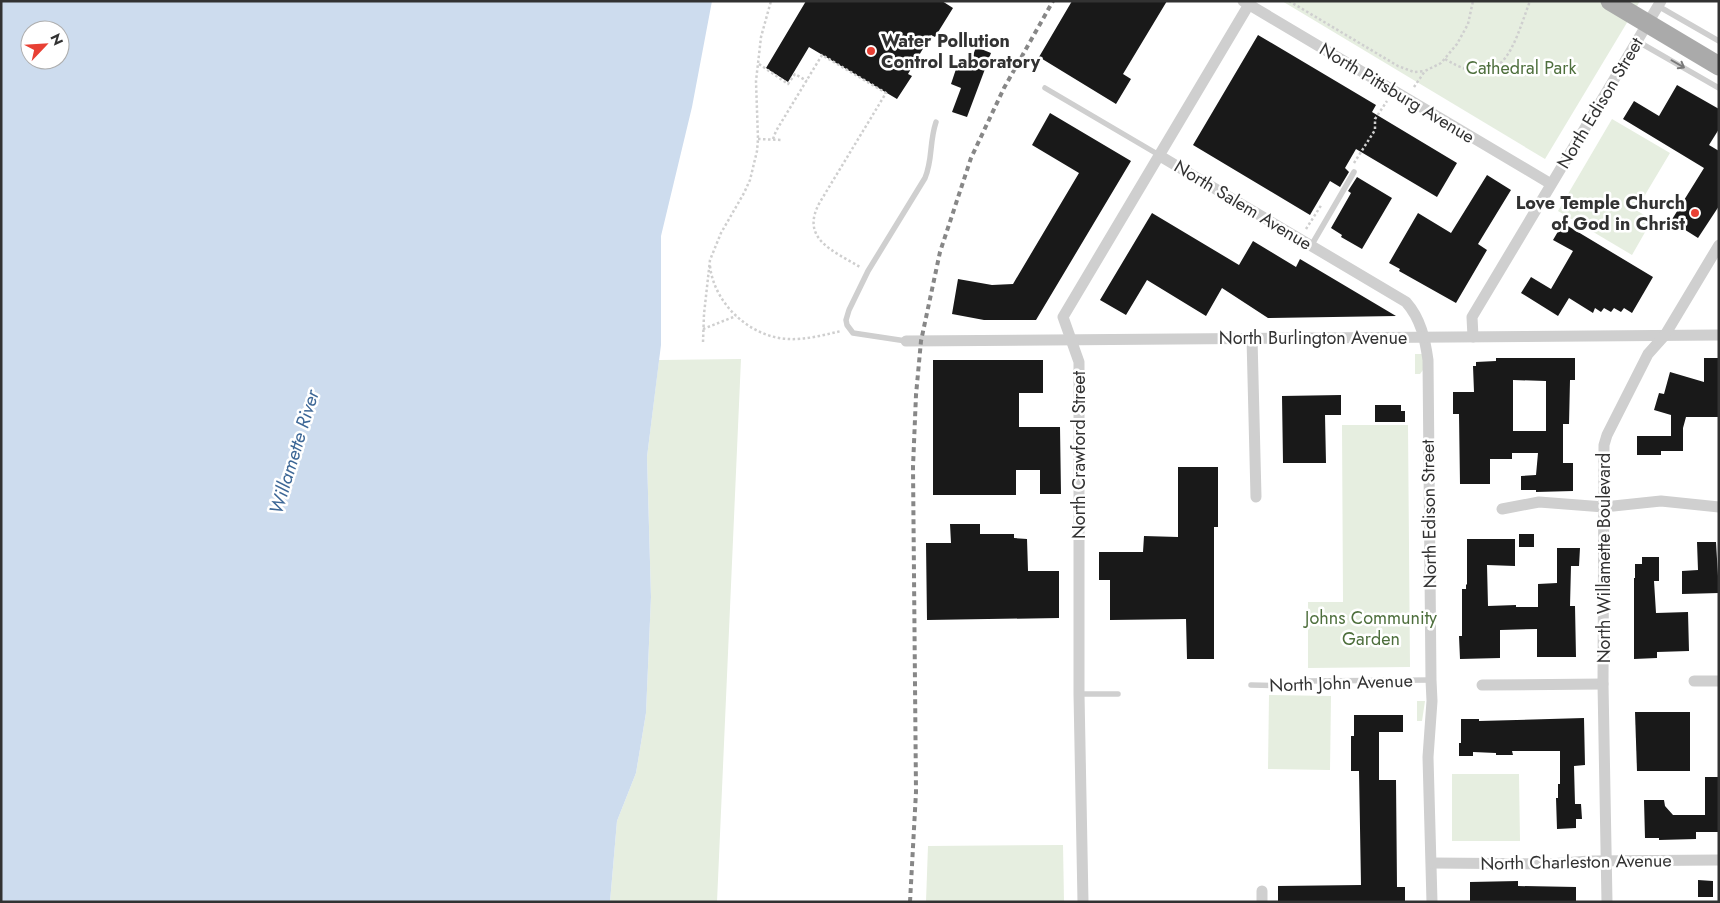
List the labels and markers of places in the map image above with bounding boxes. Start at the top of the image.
place label: Water Pollution Control Laboratory [881,28,1041,75]
marker: Water Pollution Control Laboratory [865,45,877,57]
place label: Love Temple Church of God in Christ [1516,190,1685,237]
marker: Love Temple Church of God in Christ [1689,207,1701,219]

